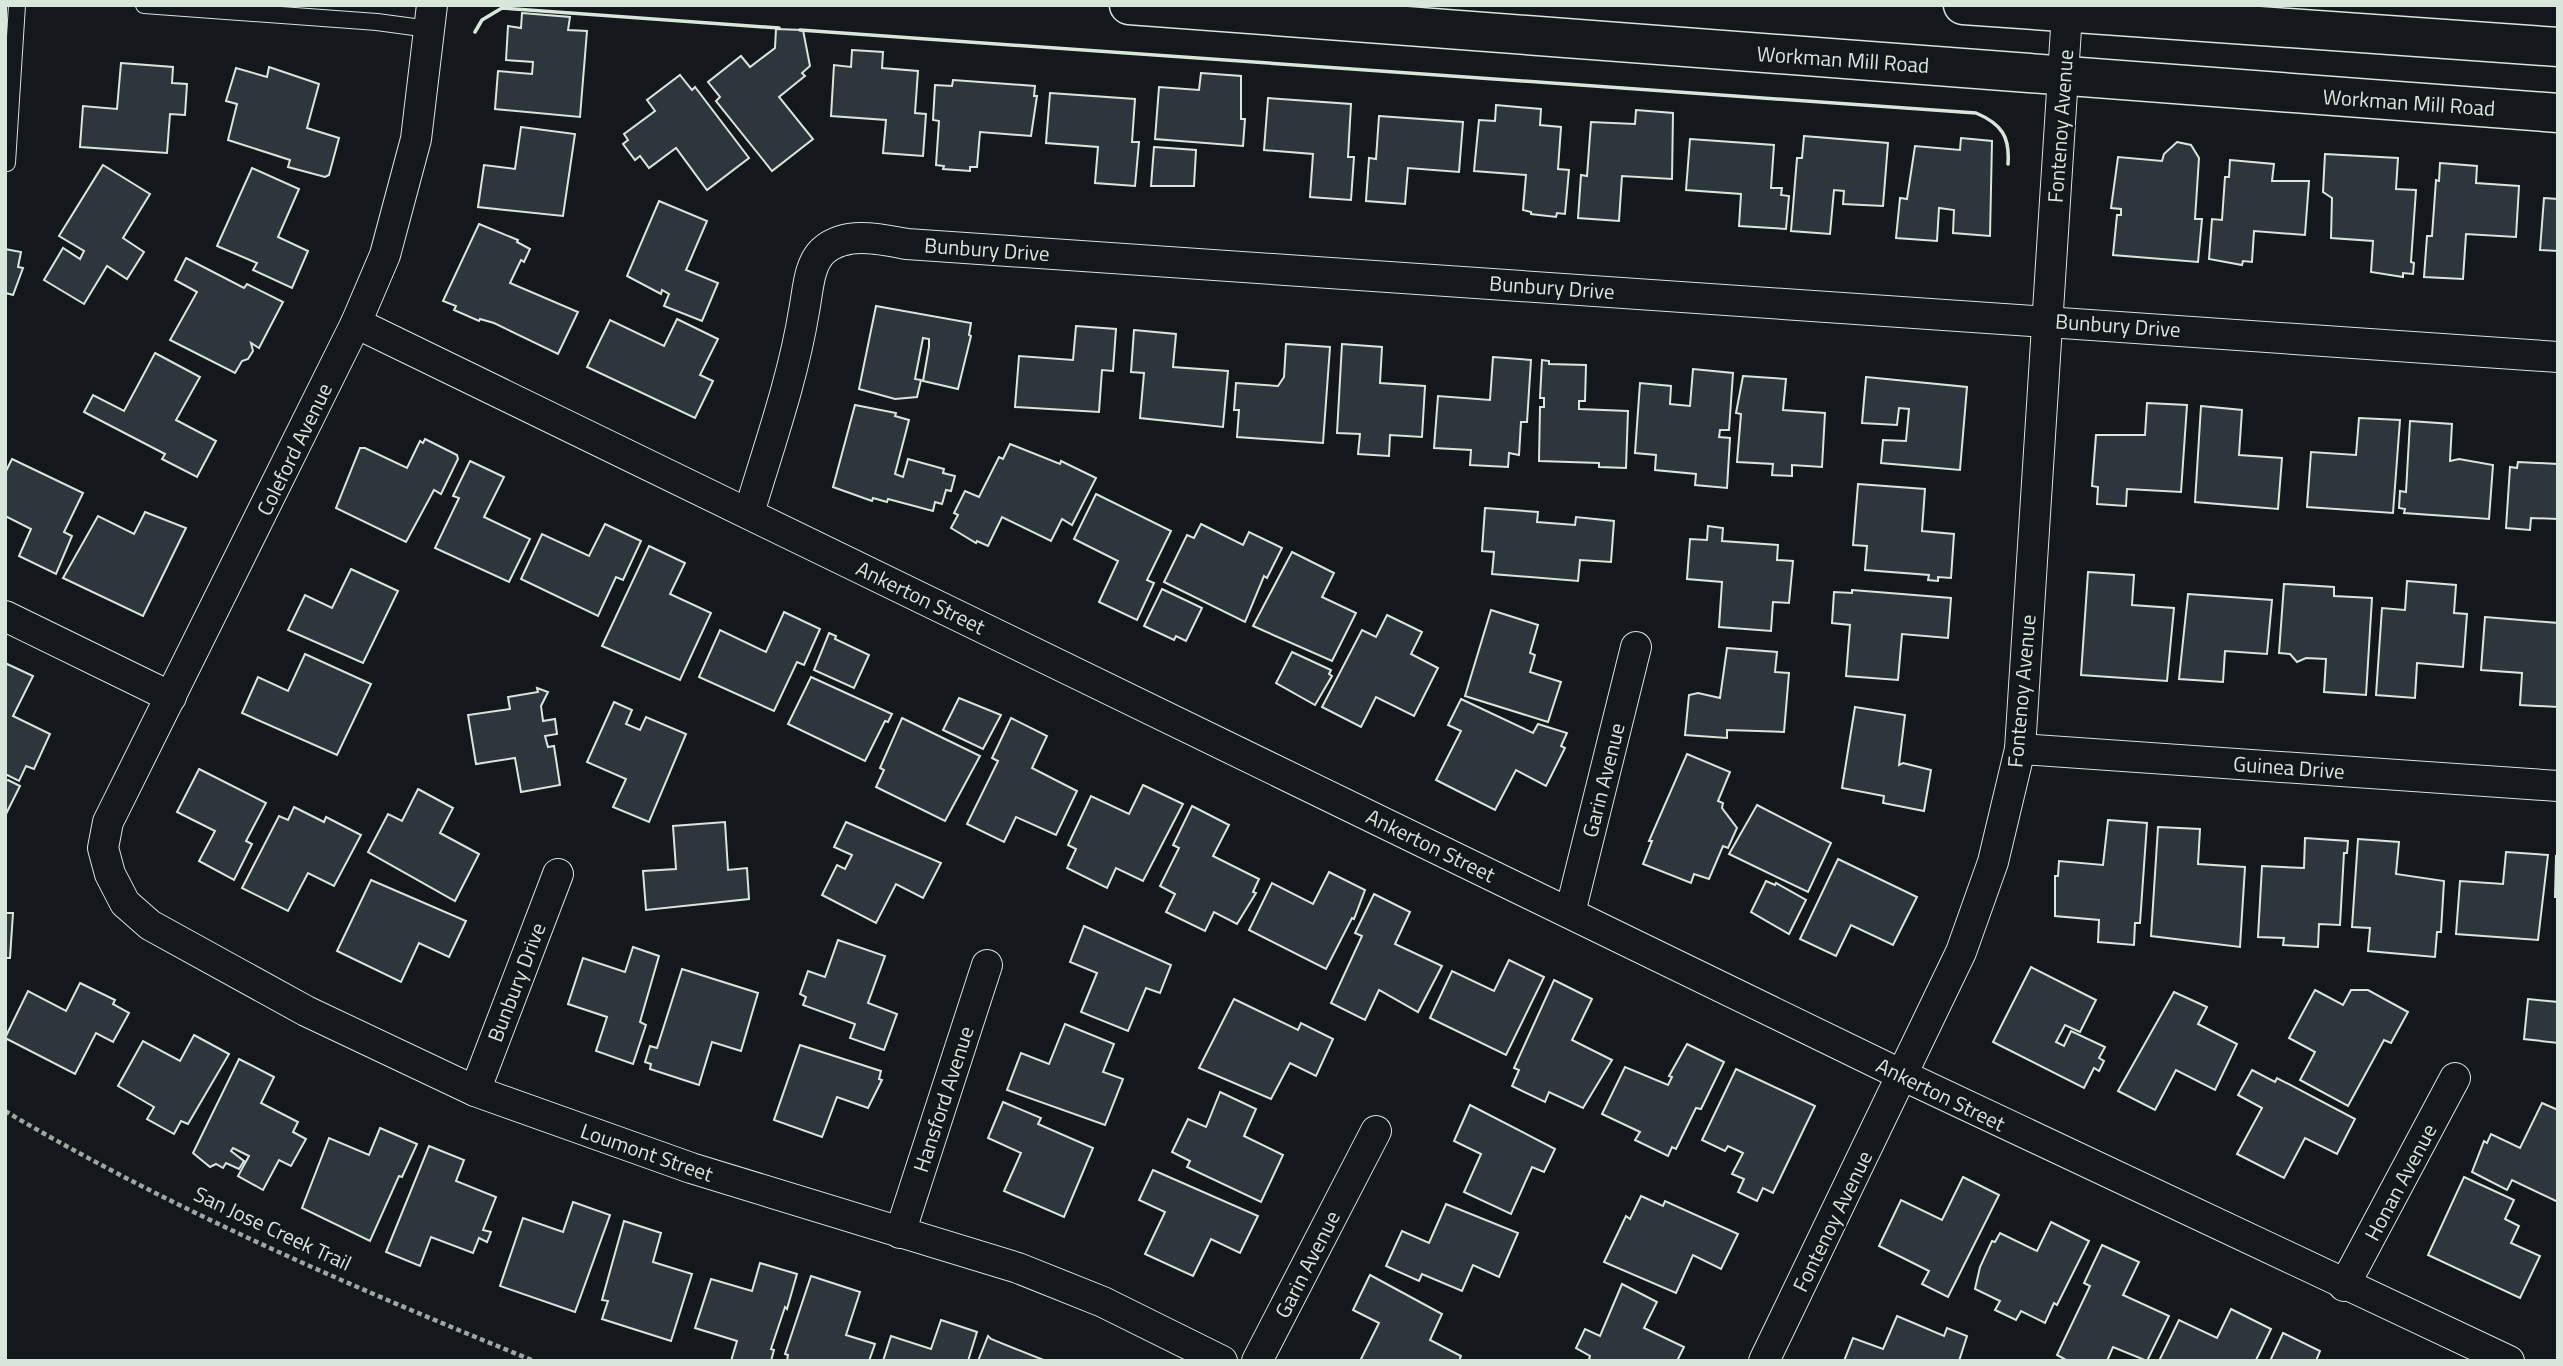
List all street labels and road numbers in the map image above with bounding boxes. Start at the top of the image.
street label: Workman Mill Road [1756,37,1930,81]
street label: Fontenoy Avenue [2039,48,2081,204]
street label: Workman Mill Road [2322,80,2496,124]
street label: Bunbury Drive [923,229,1051,269]
street label: Bunbury Drive [1488,267,1616,307]
street label: Bunbury Drive [2054,305,2182,345]
street label: Coleford Avenue [248,377,340,521]
street label: Ankerton Street [851,552,991,642]
street label: Fontenoy Avenue [1998,613,2044,769]
street label: Garin Avenue [1573,719,1633,841]
street label: Guinea Drive [2232,747,2346,787]
street label: Ankerton Street [1361,800,1501,890]
street label: Bunbury Drive [479,918,553,1046]
street label: Hansford Avenue [904,1022,982,1176]
street label: Ankerton Street [1871,1049,2011,1139]
street label: Loumont Street [576,1114,718,1190]
street label: Honan Avenue [2356,1118,2444,1246]
street label: Fontenoy Avenue [1784,1145,1880,1297]
street label: San Jose Creek Trail [189,1177,357,1279]
street label: Garin Avenue [1266,1205,1348,1323]

